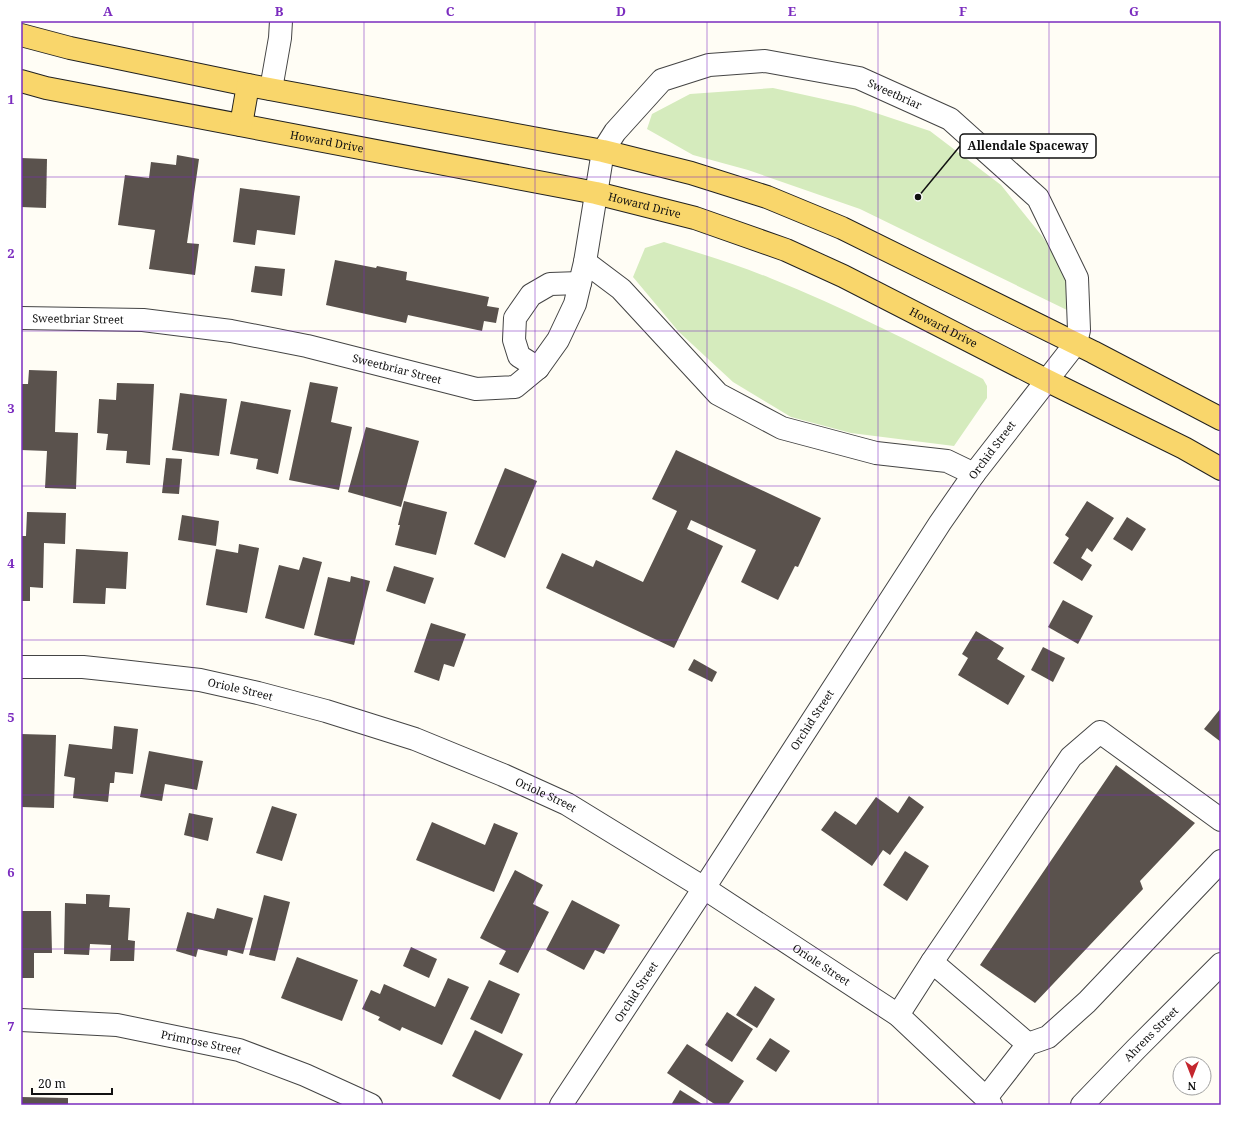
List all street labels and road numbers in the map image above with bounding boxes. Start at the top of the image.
street label: Sweetbriar [865,75,925,113]
street label: Howard Drive [289,127,365,156]
street label: Howard Drive [607,188,683,221]
street label: Howard Drive [907,303,980,351]
street label: Sweetbriar Street [32,310,124,327]
street label: Sweetbriar Street [351,350,443,387]
street label: Orchid Street [965,417,1019,482]
street label: Oriole Street [206,674,275,704]
street label: Orchid Street [786,686,837,753]
street label: Oriole Street [513,774,580,815]
street label: Oriole Street [790,940,853,989]
street label: Orchid Street [610,958,661,1025]
street label: Ahrens Street [1120,1003,1181,1064]
street label: Primrose Street [160,1026,244,1057]

